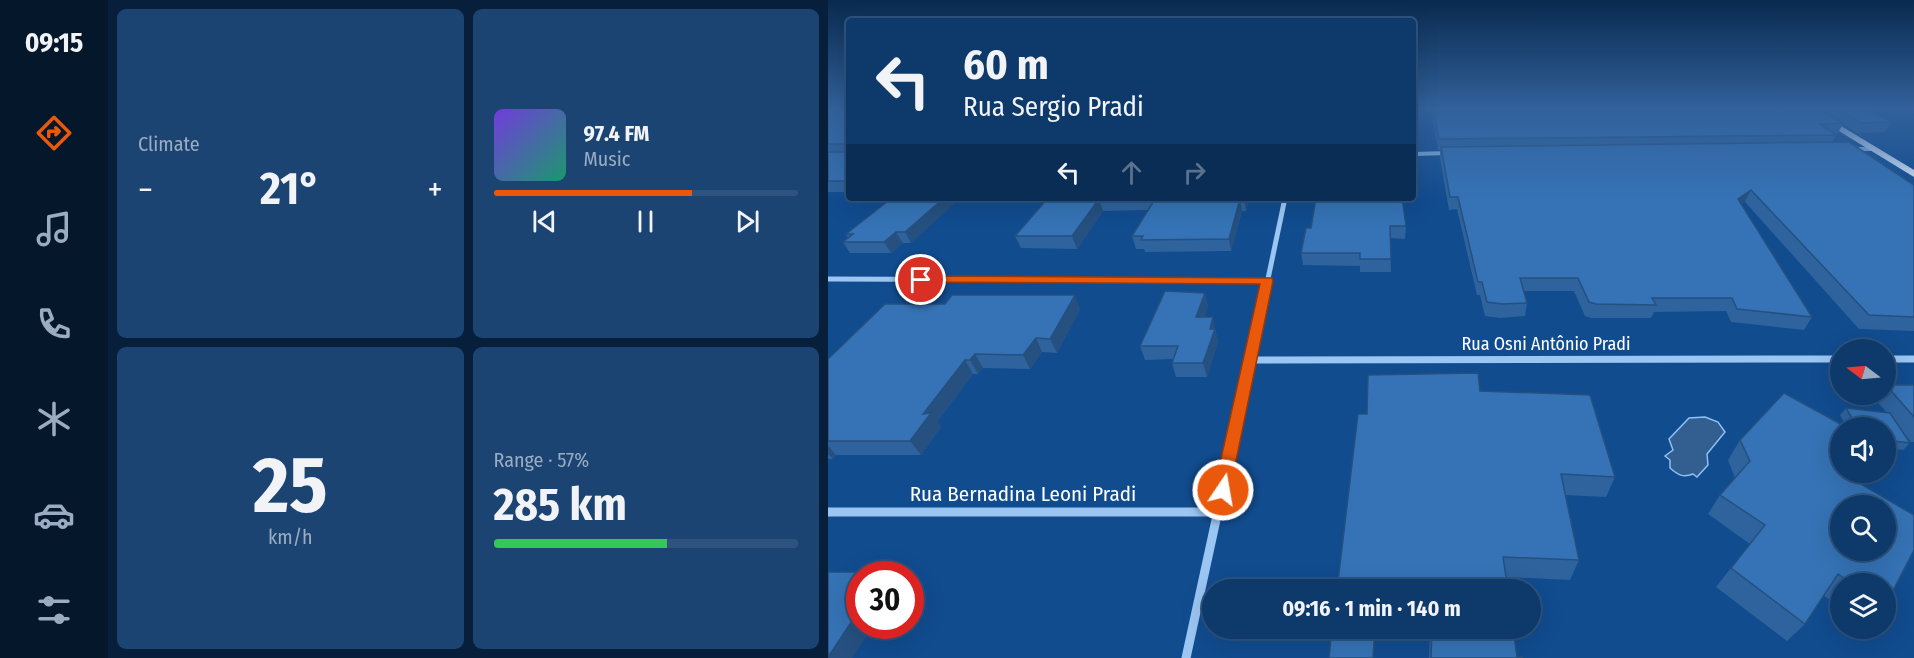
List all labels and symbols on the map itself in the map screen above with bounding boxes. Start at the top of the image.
pin [895,254,946,305]
street label: Rua Osni Antônio Pradi [1461,333,1631,355]
north arrow [1830,339,1896,405]
position arrow [1191,458,1255,522]
street label: Rua Bernadina Leoni Pradi [910,481,1136,507]
speed limit sign: 30 [846,561,924,639]

